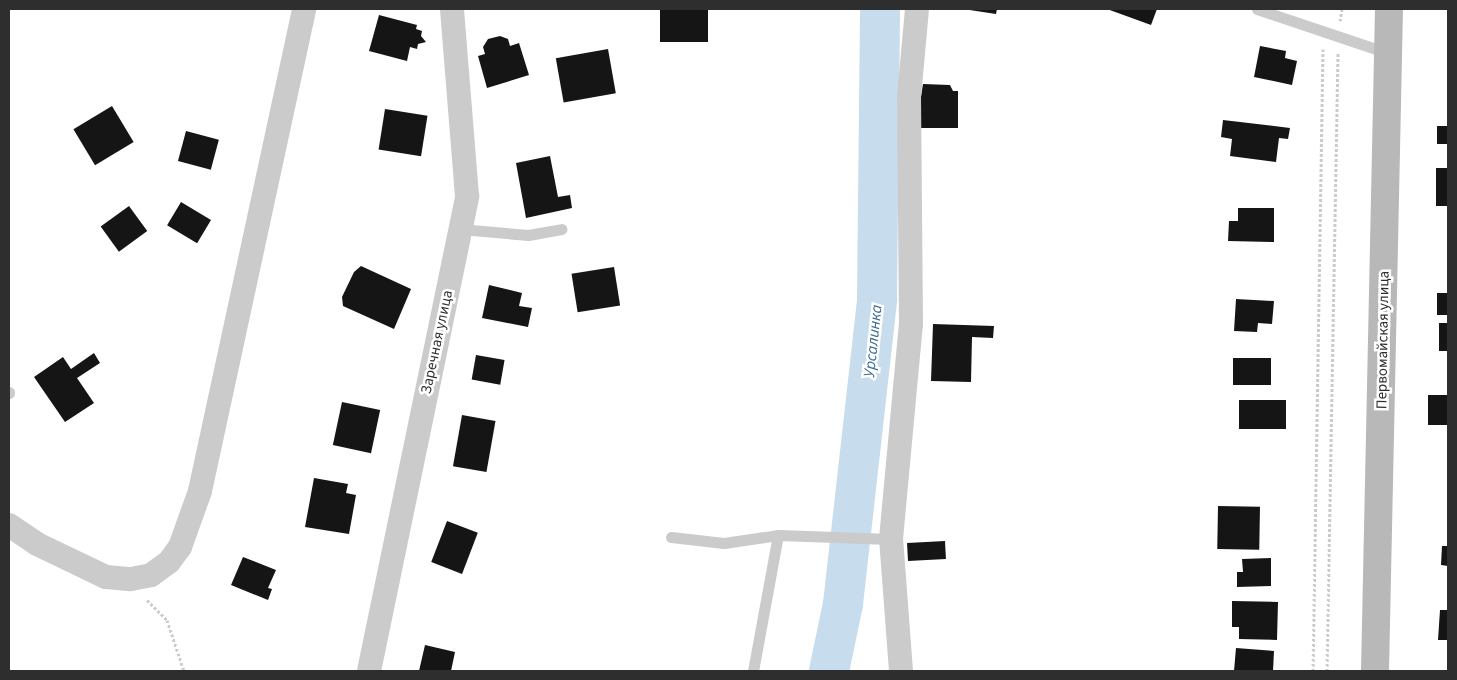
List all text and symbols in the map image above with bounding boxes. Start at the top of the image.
street label: Первомайская улица [1373,271,1393,409]
street label: Заречная улица [417,289,457,395]
water label: Урсалинка [860,304,886,378]

